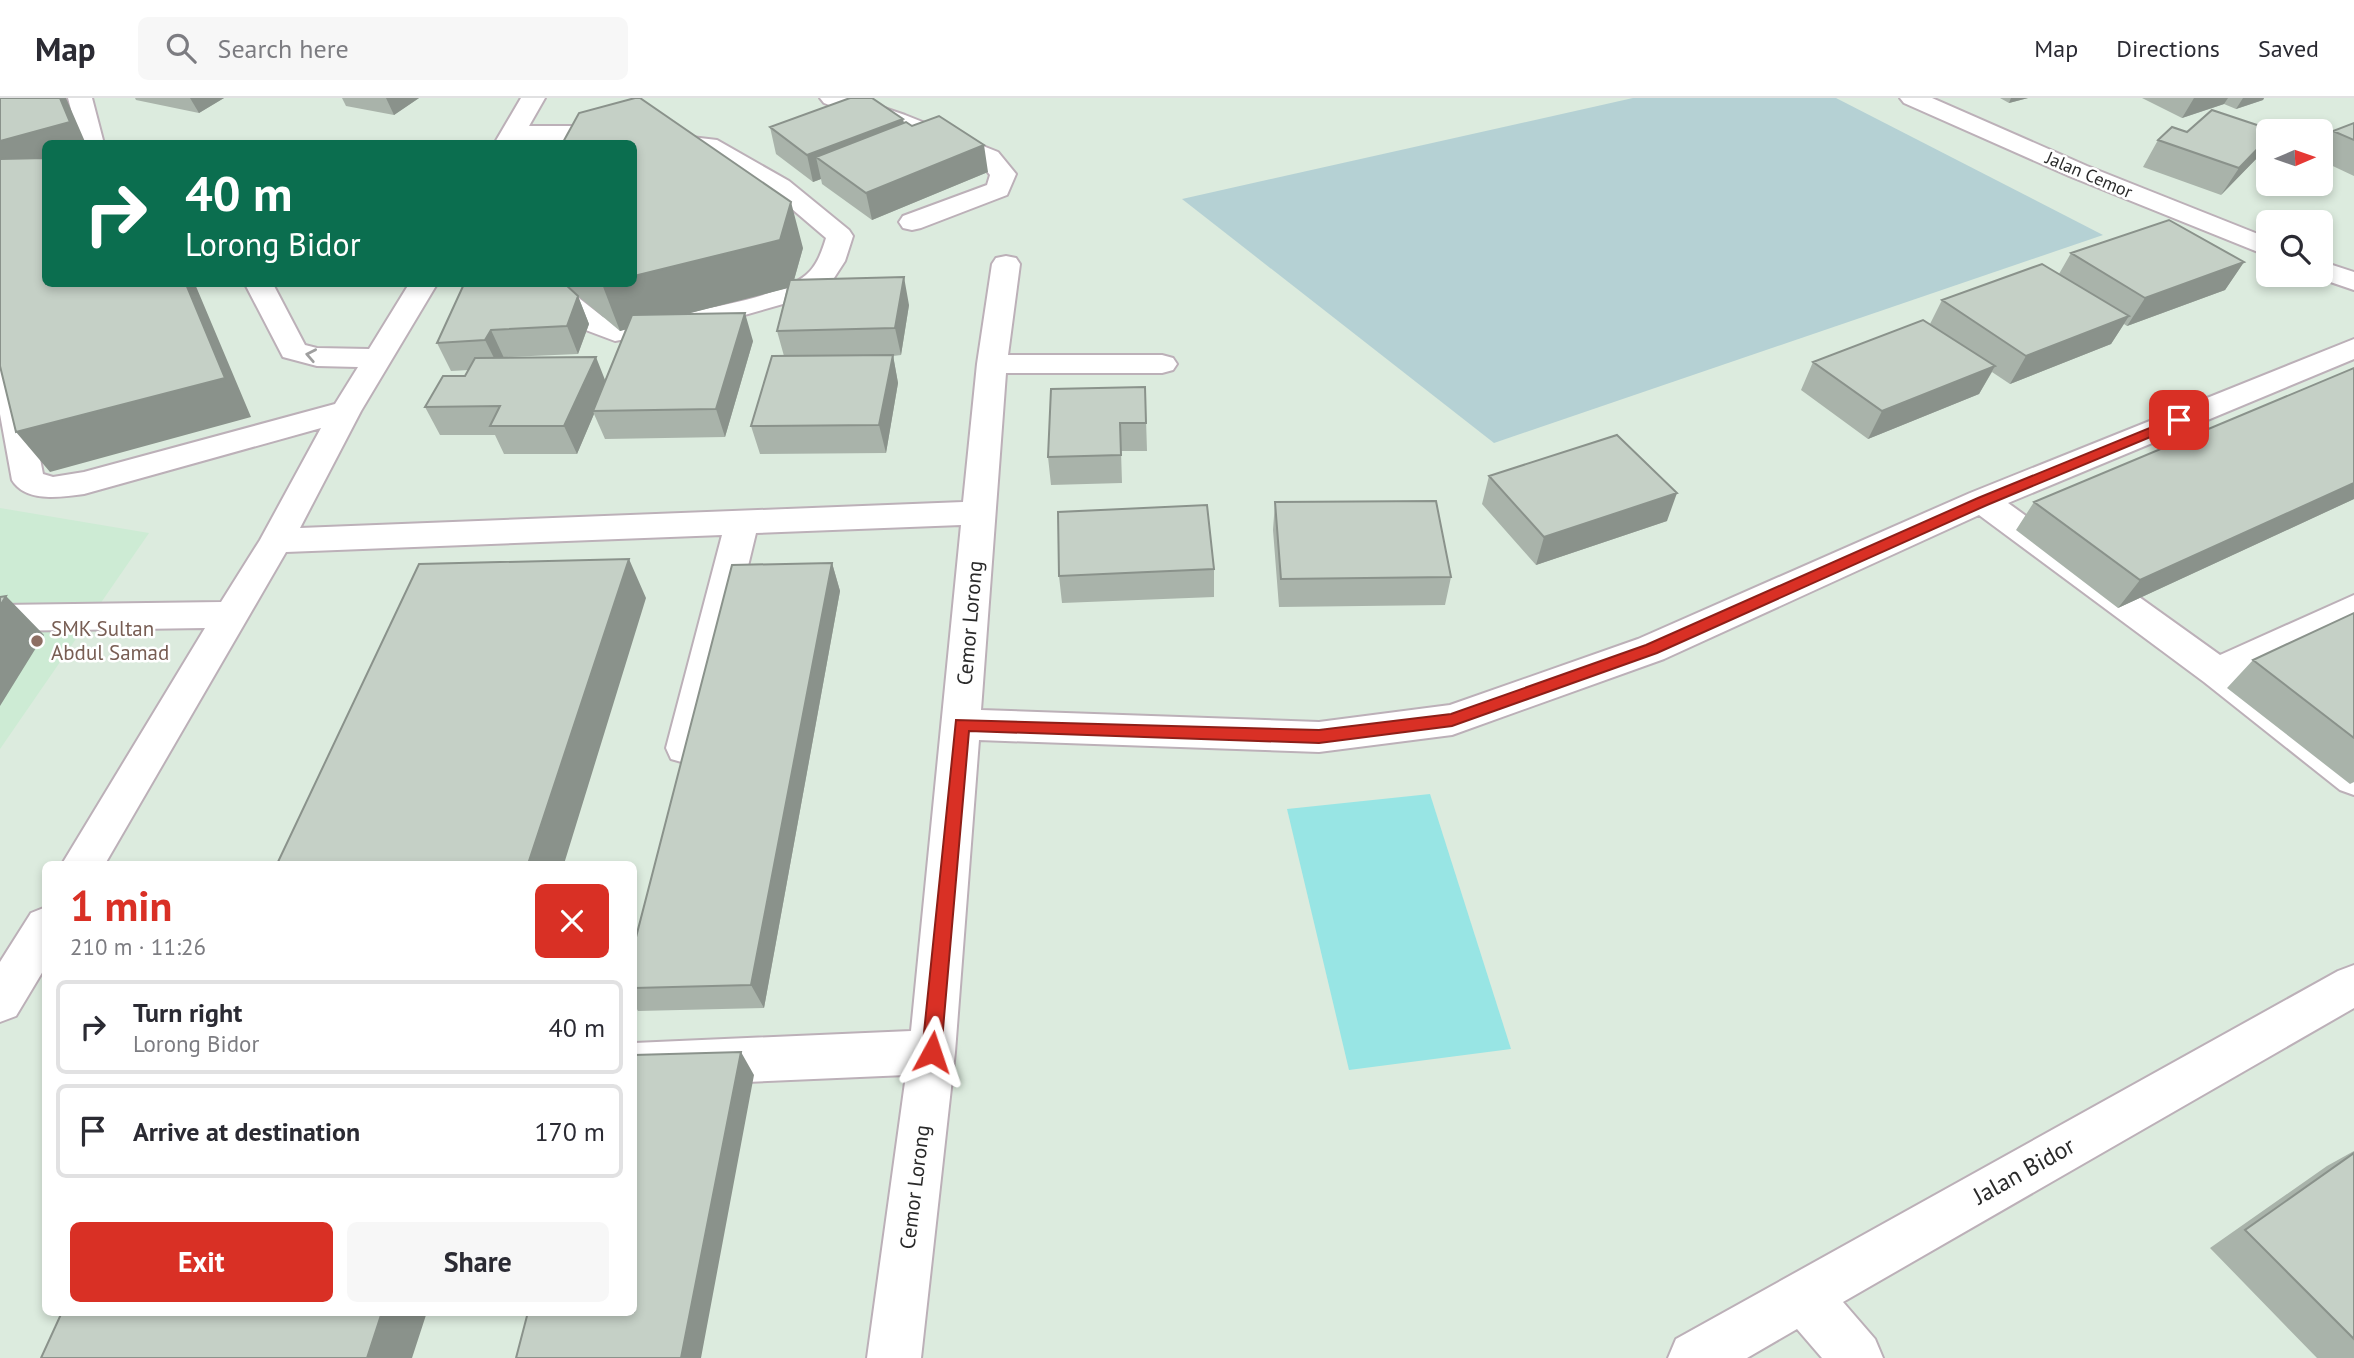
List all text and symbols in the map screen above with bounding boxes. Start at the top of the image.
search box [138,17,628,80]
text: Map [35,27,96,70]
icon: search [162,29,200,67]
text: Search here [218,32,349,65]
text: Map [2034,33,2078,64]
text: Directions [2116,33,2220,64]
text: Saved [2258,33,2319,64]
north arrow [2256,119,2333,196]
map controls [2256,119,2333,287]
street label: Jalan Cemor [2041,146,2136,203]
text: 40 m [185,161,292,225]
icon: right [70,168,161,259]
button: search [2256,210,2333,287]
text: Lorong Bidor [185,223,361,265]
one-way arrow [305,348,317,363]
pin [2149,390,2209,450]
icon: arrive [2160,401,2198,439]
street label: Cemor Lorong [951,560,988,686]
place label: SMK Sultan Abdul Samad [51,615,169,666]
marker: SMK Sultan Abdul Samad [29,633,45,649]
text: 1 min [70,878,172,933]
button: close [535,884,609,958]
text: 210 m · 11:26 [70,932,206,961]
text: Turn right [133,996,242,1029]
icon: right [74,1008,112,1046]
text: 40 m [549,1011,605,1044]
position arrow [895,1015,969,1089]
text: Lorong Bidor [133,1029,259,1058]
icon: arrive [74,1112,112,1150]
text: Arrive at destination [133,1115,360,1148]
text: 170 m [534,1115,605,1148]
street label: Cemor Lorong [893,1123,936,1251]
street label: Jalan Bidor [1967,1130,2080,1212]
button: Exit [70,1222,333,1302]
button: Share [347,1222,609,1302]

